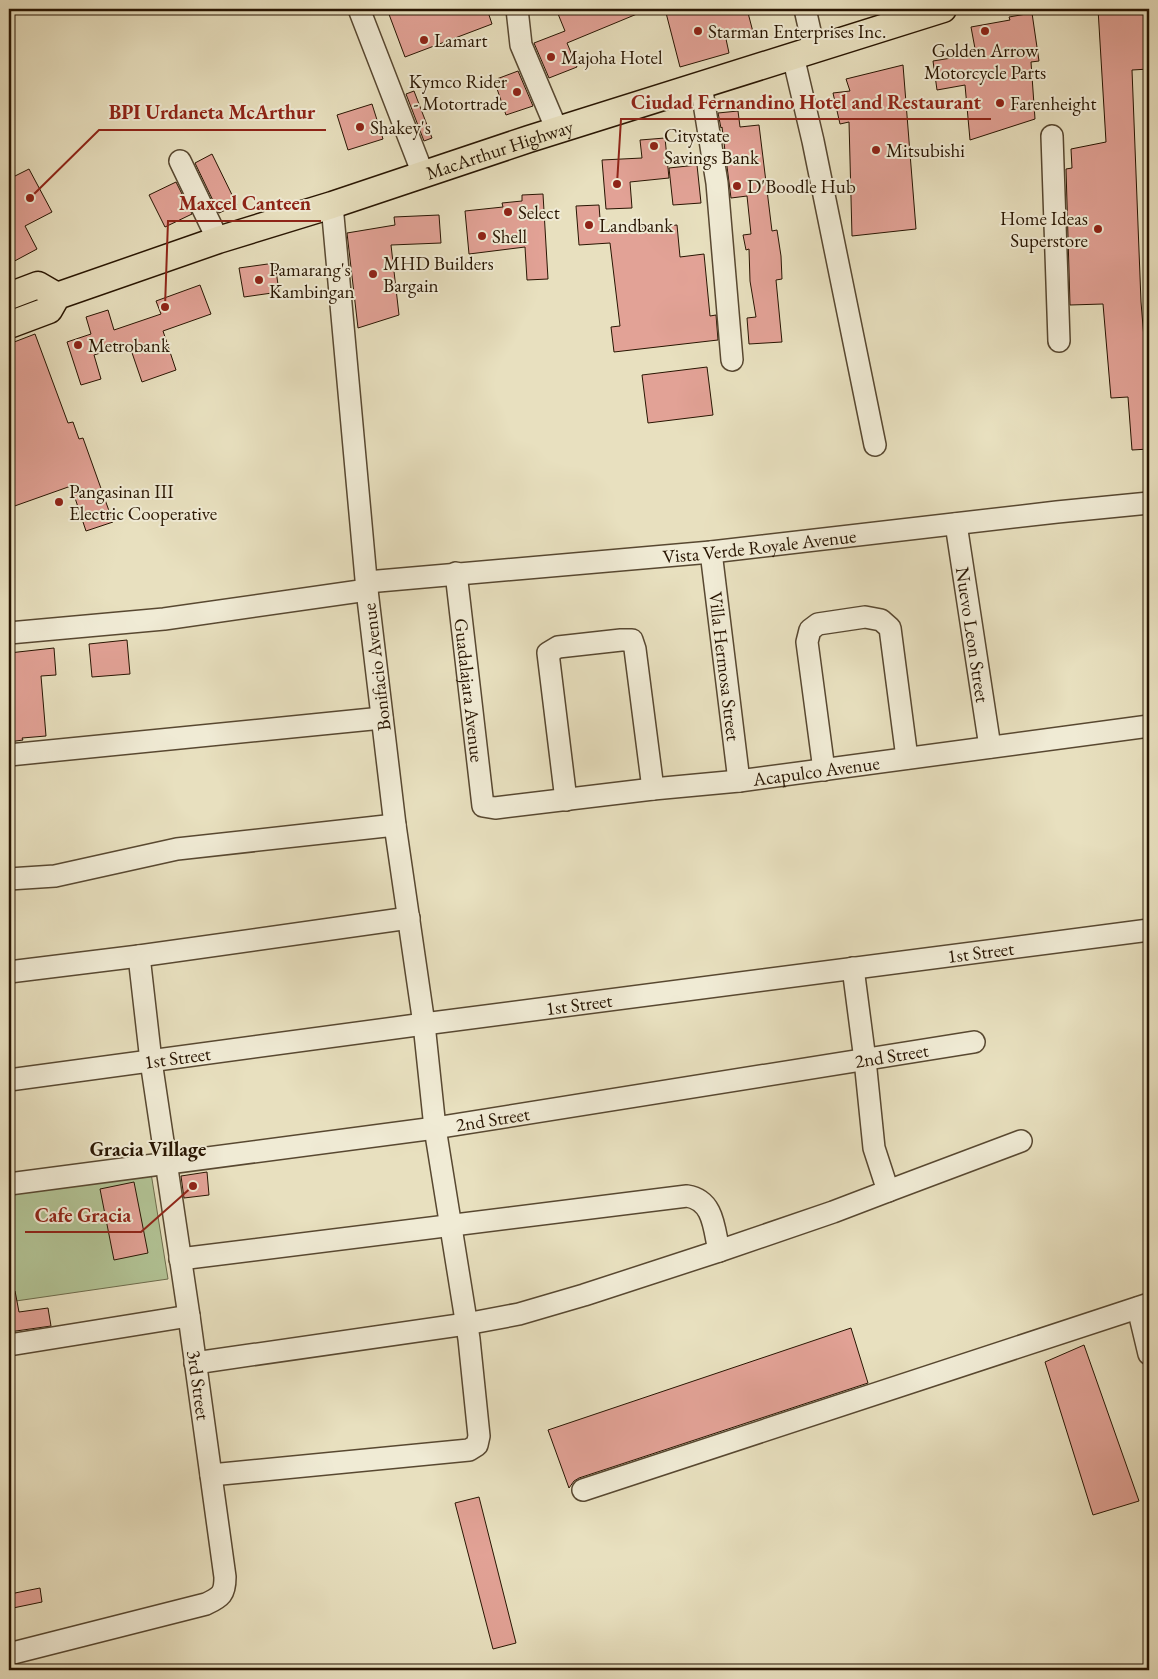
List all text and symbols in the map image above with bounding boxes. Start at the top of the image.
place label: Starman Enterprises Inc. [708,19,886,44]
marker: Starman Enterprises Inc. [692,25,704,37]
marker: Golden Arrow Motorcycle Parts [979,25,991,37]
place label: Lamart [434,28,487,53]
marker: Lamart [418,34,430,46]
place label: Golden Arrow Motorcycle Parts [924,38,1046,85]
place label: Majoha Hotel [561,45,663,70]
marker: Majoha Hotel [545,51,557,63]
place label: Kymco Rider - Motortrade [409,69,508,116]
callout: Ciudad Fernandino Hotel and Restaurant [621,84,991,119]
marker: Kymco Rider - Motortrade [511,86,523,98]
text: Ciudad Fernandino Hotel and Restaurant [631,89,981,115]
place label: Farenheight [1010,91,1096,116]
callout: BPI Urdaneta McArthur [99,95,326,130]
marker: Farenheight [994,97,1006,109]
text: BPI Urdaneta McArthur [109,99,316,125]
street label: MacArthur Highway [423,114,577,186]
place label: Shakey's [370,115,431,140]
marker: Shakey's [354,121,366,133]
place label: Citystate Savings Bank [664,123,760,170]
place label: Mitsubishi [886,138,965,163]
marker: Citystate Savings Bank [648,140,660,152]
marker: Mitsubishi [870,144,882,156]
place label: D'Boodle Hub [747,174,856,199]
marker: D'Boodle Hub [731,180,743,192]
callout: Maxcel Canteen [168,186,321,221]
text: Maxcel Canteen [179,190,311,216]
place label: Select [518,200,560,225]
marker: Select [502,206,514,218]
place label: Home Ideas Superstore [1000,206,1088,253]
place label: Landbank [599,213,674,238]
marker: Landbank [583,219,595,231]
marker: Home Ideas Superstore [1092,223,1104,235]
place label: Shell [492,224,528,249]
marker: Shell [476,230,488,242]
place label: MHD Builders Bargain [383,251,494,298]
place label: Pamarang's Kambingan [269,257,355,304]
marker: MHD Builders Bargain [367,268,379,280]
marker: Pamarang's Kambingan [253,274,265,286]
place label: Metrobank [88,333,171,358]
marker: Metrobank [72,339,84,351]
place label: Pangasinan III Electric Cooperative [69,479,217,526]
marker: Pangasinan III Electric Cooperative [53,496,65,508]
street label: Vista Verde Royale Avenue [662,523,858,569]
street label: Nuevo Leon Street [950,565,995,704]
street label: Villa Hermosa Street [703,590,746,742]
street label: Bonifacio Avenue [356,602,397,732]
street label: Guadalajara Avenue [448,617,490,764]
street label: Acapulco Avenue [750,750,881,792]
street label: 1st Street [946,936,1015,969]
street label: 1st Street [544,988,614,1021]
street label: 2nd Street [853,1037,930,1074]
street label: 1st Street [143,1041,212,1075]
street label: 2nd Street [454,1101,531,1138]
district label: Gracia Village [90,1136,206,1162]
callout: Cafe Gracia [25,1197,141,1232]
text: Cafe Gracia [35,1202,132,1228]
street label: 3rd Street [181,1348,216,1422]

